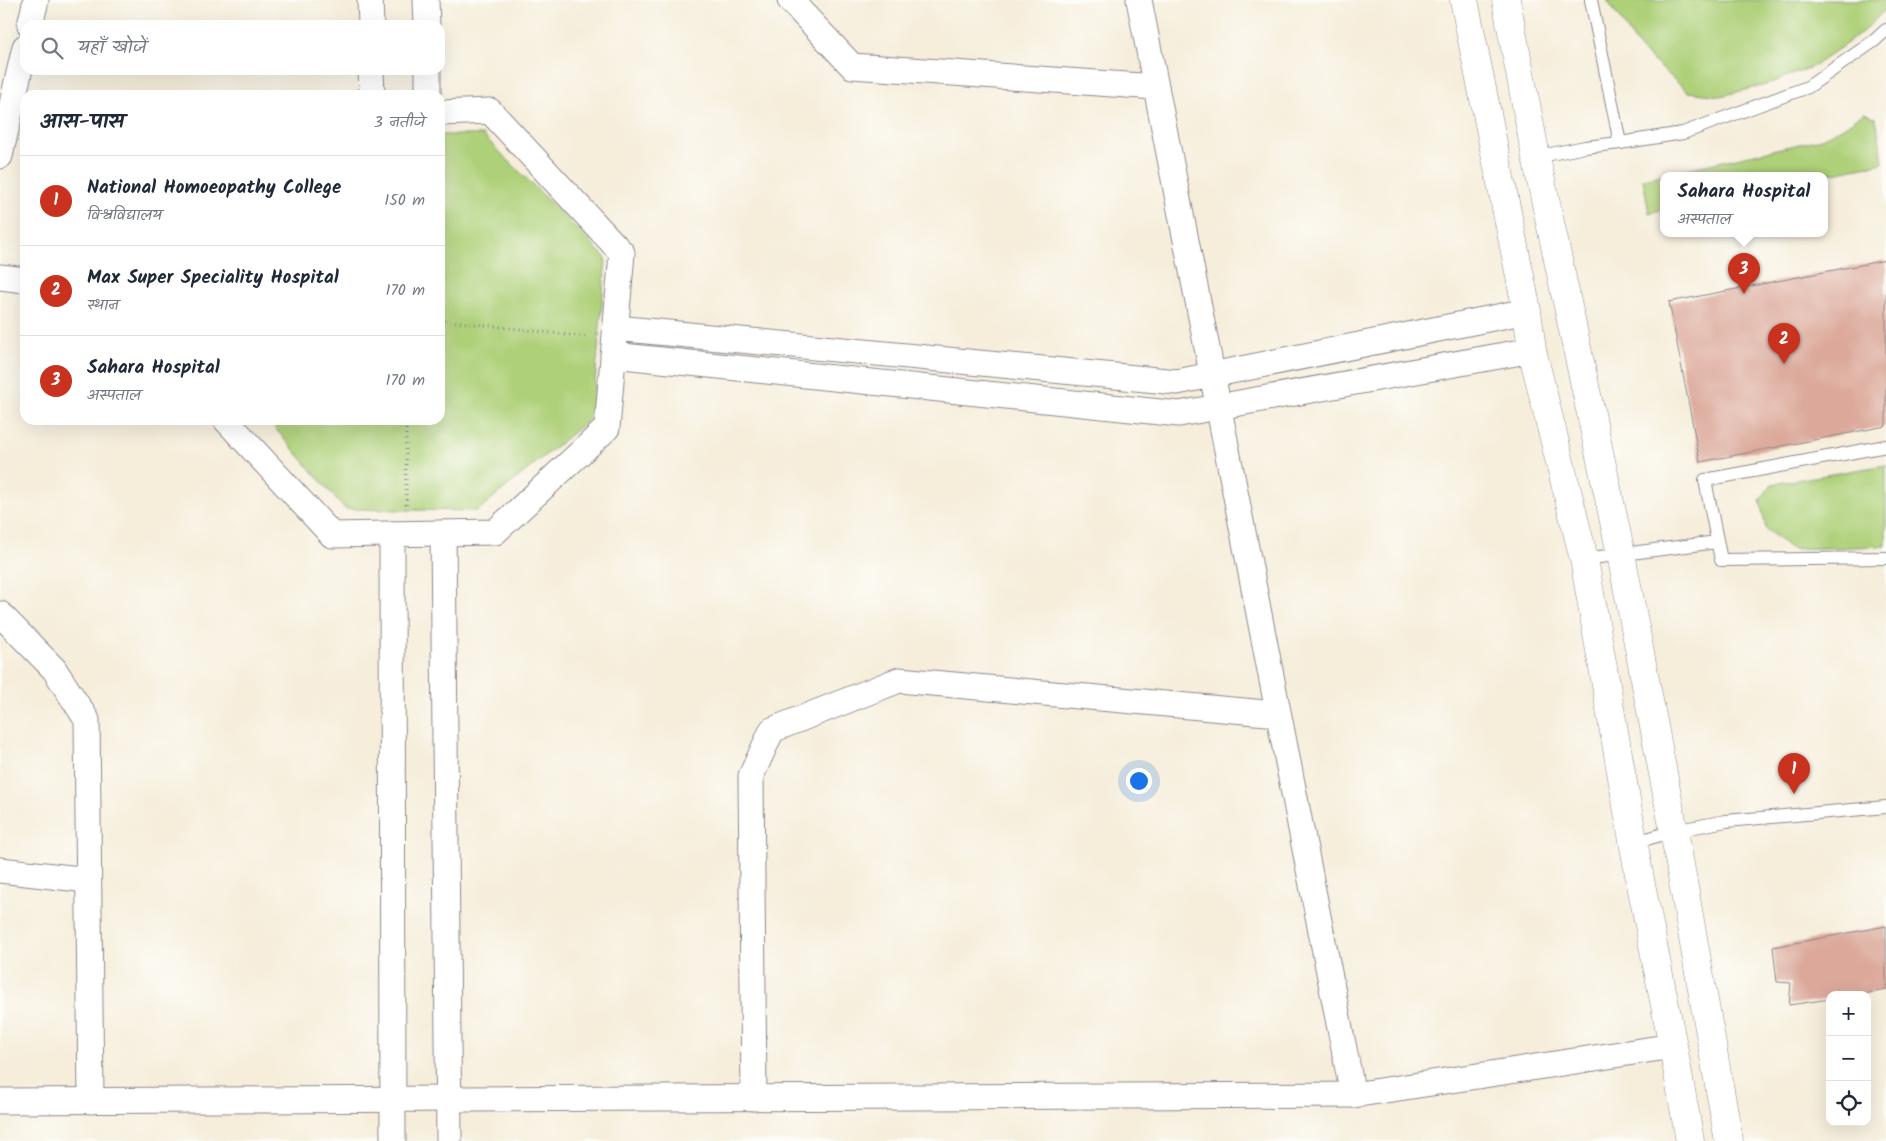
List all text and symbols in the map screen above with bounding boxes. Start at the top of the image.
search box [20,20,445,75]
text: यहाँ खोजें [78,33,147,63]
icon: search [38,34,66,62]
text: आस-पास [40,106,124,139]
text: 3 नतीजे [374,110,425,135]
popup [1660,172,1828,237]
text: National Homoeopathy College [87,173,341,203]
text: Sahara Hospital [1678,177,1810,207]
text: 1 [54,188,58,213]
text: 150 m [384,188,425,213]
text: विश्वविद्यालय [87,203,162,228]
text: अस्पताल [1678,207,1731,232]
pin: 3 [1728,253,1760,294]
text: Max Super Speciality Hospital [87,263,339,293]
text: 2 [51,278,61,303]
text: 170 m [385,278,425,303]
text: स्थान [87,293,118,318]
pin: 2 [1768,323,1800,364]
text: Sahara Hospital [87,353,220,383]
text: 3 [52,368,60,393]
text: 170 m [385,368,425,393]
text: अस्पताल [87,383,141,408]
pin: 1 [1778,753,1810,794]
your location [1126,768,1152,794]
map controls [1826,991,1871,1126]
button: + [1826,991,1871,1036]
button: − [1826,1036,1871,1081]
button: locate [1826,1081,1871,1126]

